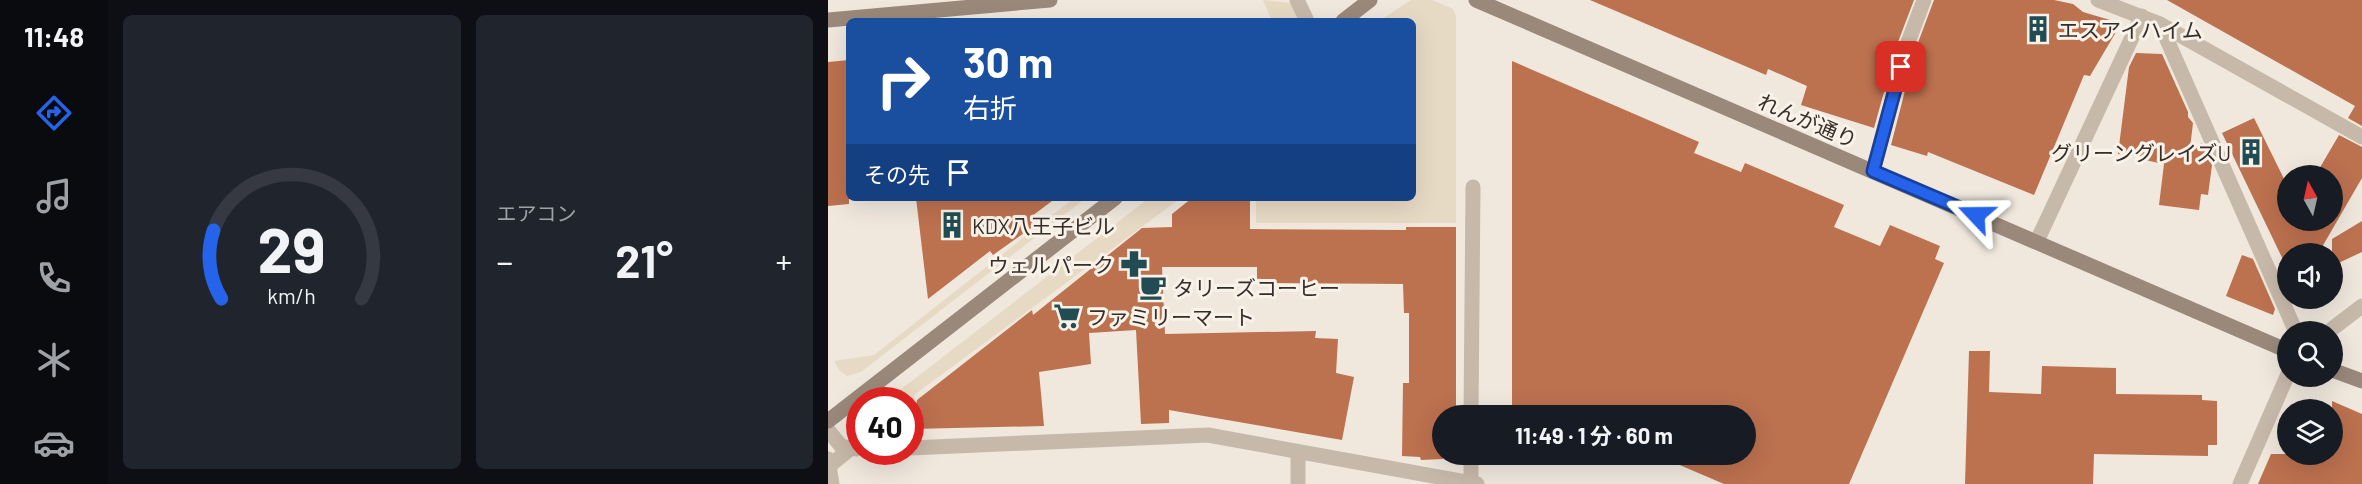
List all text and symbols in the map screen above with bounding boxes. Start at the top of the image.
building icon: エスアイハイム [2023,14,2053,44]
place label: エスアイハイム [2058,17,2203,42]
text: 11:48 [24,20,84,52]
text: 30 m [963,36,1053,86]
pin [1875,41,1926,92]
icon: right [864,42,942,120]
icon: arrive [1884,50,1917,83]
street label: れんが通り [1755,88,1861,152]
text: 右折 [963,91,1017,123]
icon: directions [33,92,75,134]
building icon: グリーングレイズU [2236,137,2266,167]
place label: グリーングレイズU [2051,140,2231,165]
icon: arrive [942,156,975,189]
text: その先 [864,161,930,187]
north arrow [2277,165,2343,231]
map controls [2277,165,2343,465]
icon: music [33,175,75,217]
position arrow [1944,183,2008,247]
text: エアコン [497,201,577,225]
building icon: KDX八王子ビル [937,210,967,240]
text: 29 [258,211,326,285]
place label: KDX八王子ビル [972,213,1115,238]
text: 21° [615,233,673,287]
text: − [497,241,513,281]
text: + [776,241,792,281]
button: sound [2277,243,2343,309]
pharmacy icon: ウェルパーク [1119,249,1149,279]
place label: ウェルパーク [988,252,1114,277]
icon: phone [33,257,75,299]
cafe icon: タリーズコーヒー [1138,272,1168,302]
place label: タリーズコーヒー [1173,275,1340,300]
text: km/h [267,283,316,308]
supermarket icon: ファミリーマート [1052,301,1082,331]
place label: ファミリーマート [1087,304,1255,329]
button: search [2277,321,2343,387]
icon: climate [33,339,75,381]
speed limit sign: 40 [846,387,924,465]
button: layers [2277,399,2343,465]
icon: car [33,422,75,464]
text: 11:49 · 1 分 · 60 m [1515,422,1673,448]

